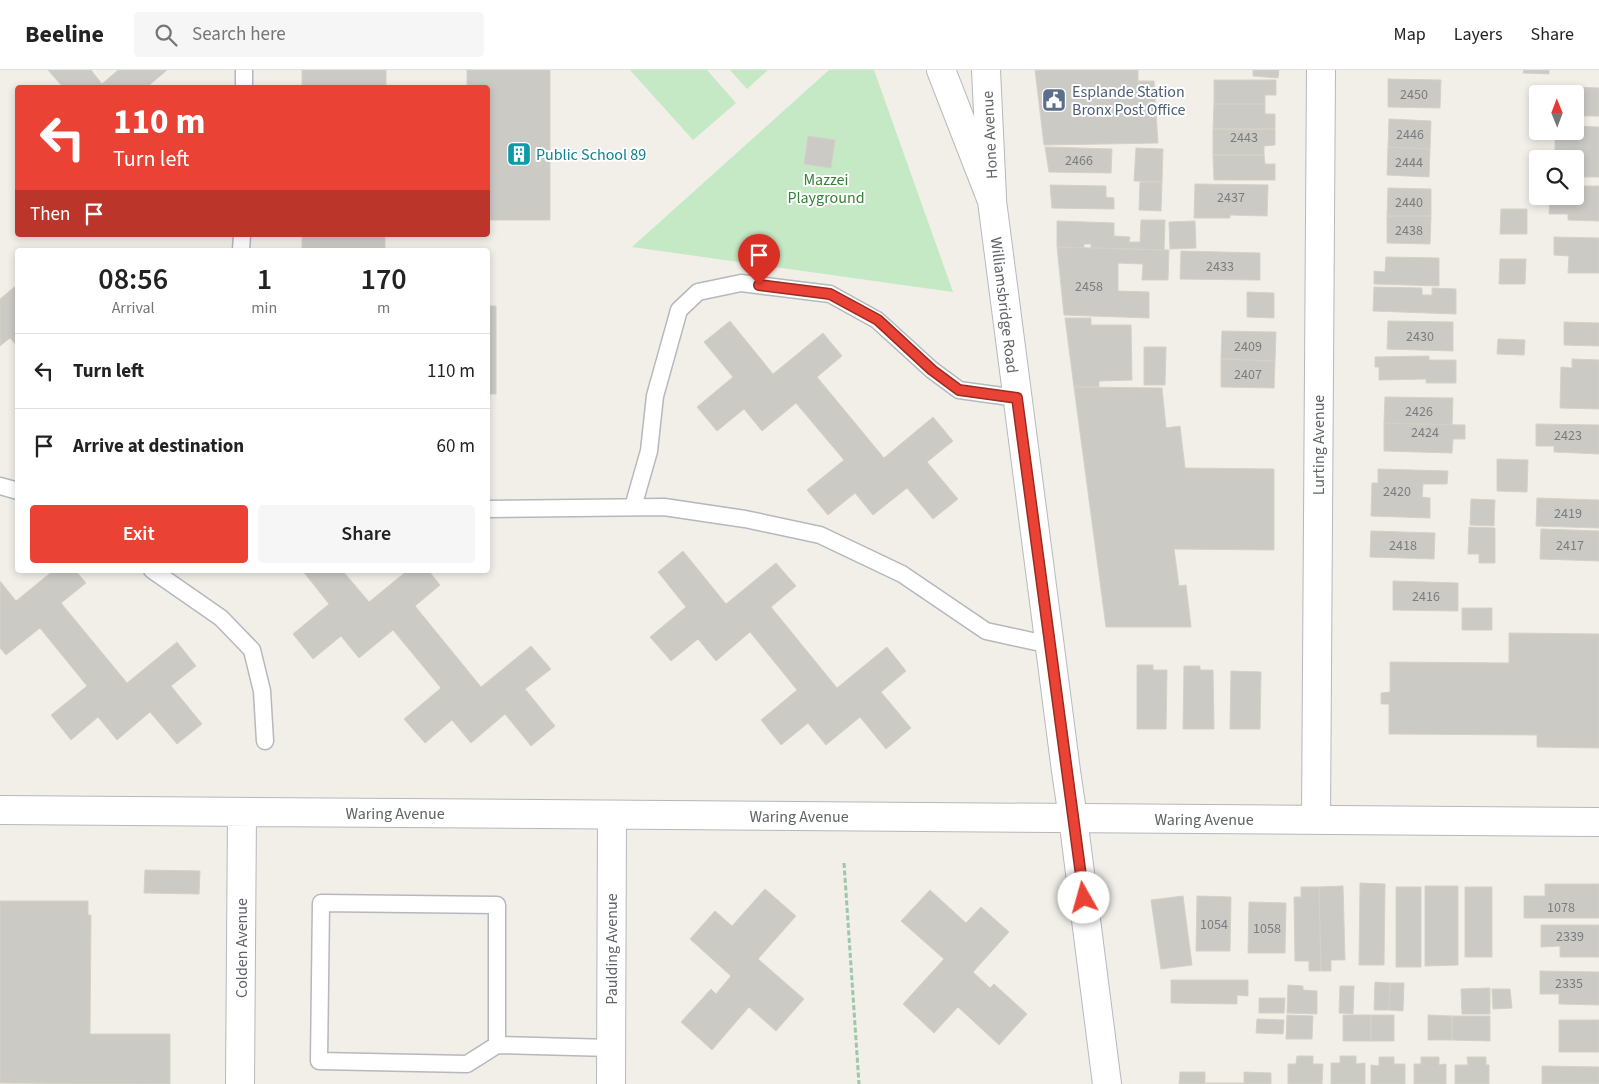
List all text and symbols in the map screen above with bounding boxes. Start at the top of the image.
search box [134,12,484,57]
text: Beeline [25,17,104,52]
icon: search [152,21,180,49]
text: Search here [192,21,286,48]
text: Map [1394,22,1426,47]
text: Layers [1454,22,1503,47]
text: Share [1531,22,1574,47]
place label: Esplande Station Bronx Post Office [1072,81,1186,121]
house number: 2450 [1400,85,1428,105]
north arrow [1529,85,1584,140]
map controls [1529,85,1584,205]
public building icon: Esplande Station Bronx Post Office [1041,87,1067,113]
street label: Hone Avenue [977,90,1003,180]
text: 110 m [113,97,205,147]
icon: left [30,105,95,170]
house number: 2446 [1396,125,1424,145]
house number: 2443 [1230,128,1258,148]
building icon: Public School 89 [506,141,532,167]
text: Turn left [113,143,189,175]
place label: Public School 89 [536,144,646,166]
button: search [1529,150,1584,205]
house number: 2466 [1065,151,1093,171]
house number: 2444 [1395,153,1423,173]
park label: Mazzei Playground [787,169,865,209]
house number: 2437 [1217,188,1245,208]
house number: 2440 [1395,193,1423,213]
icon: arrive [80,200,108,228]
text: Then [30,201,70,228]
house number: 2438 [1395,221,1423,241]
pin [738,234,780,285]
street label: Williamsbridge Road [985,236,1023,375]
icon: arrive [745,241,773,269]
house number: 2433 [1206,257,1234,277]
text: 08:56 [98,258,168,301]
text: 1 [257,258,272,301]
text: 170 [361,258,407,301]
house number: 2458 [1075,277,1103,297]
text: Arrival [112,297,155,319]
text: min [251,297,277,319]
text: m [377,297,390,319]
house number: 2430 [1406,327,1434,347]
house number: 2409 [1234,337,1262,357]
icon: left [30,357,58,385]
text: Turn left [73,358,144,385]
text: 110 m [427,358,475,385]
house number: 2407 [1234,365,1262,385]
street label: Lurting Avenue [1308,395,1330,495]
house number: 2426 [1405,402,1433,422]
house number: 2424 [1411,423,1439,443]
house number: 2423 [1554,426,1582,446]
icon: arrive [30,432,58,460]
text: Arrive at destination [73,433,244,460]
text: 60 m [437,433,475,460]
house number: 2420 [1383,482,1411,502]
house number: 2419 [1554,504,1582,524]
button: Exit [30,505,248,563]
button: Share [258,505,475,563]
house number: 2418 [1389,536,1417,556]
house number: 2417 [1556,536,1584,556]
house number: 2416 [1412,587,1440,607]
street label: Waring Avenue [345,803,445,825]
street label: Waring Avenue [749,806,849,828]
street label: Waring Avenue [1154,809,1254,831]
position arrow [1057,871,1109,923]
street label: Paulding Avenue [601,893,623,1005]
street label: Colden Avenue [231,898,253,998]
house number: 1078 [1547,898,1575,918]
house number: 1054 [1200,915,1228,935]
house number: 1058 [1253,919,1281,939]
house number: 2339 [1556,927,1584,947]
house number: 2335 [1555,974,1583,994]

